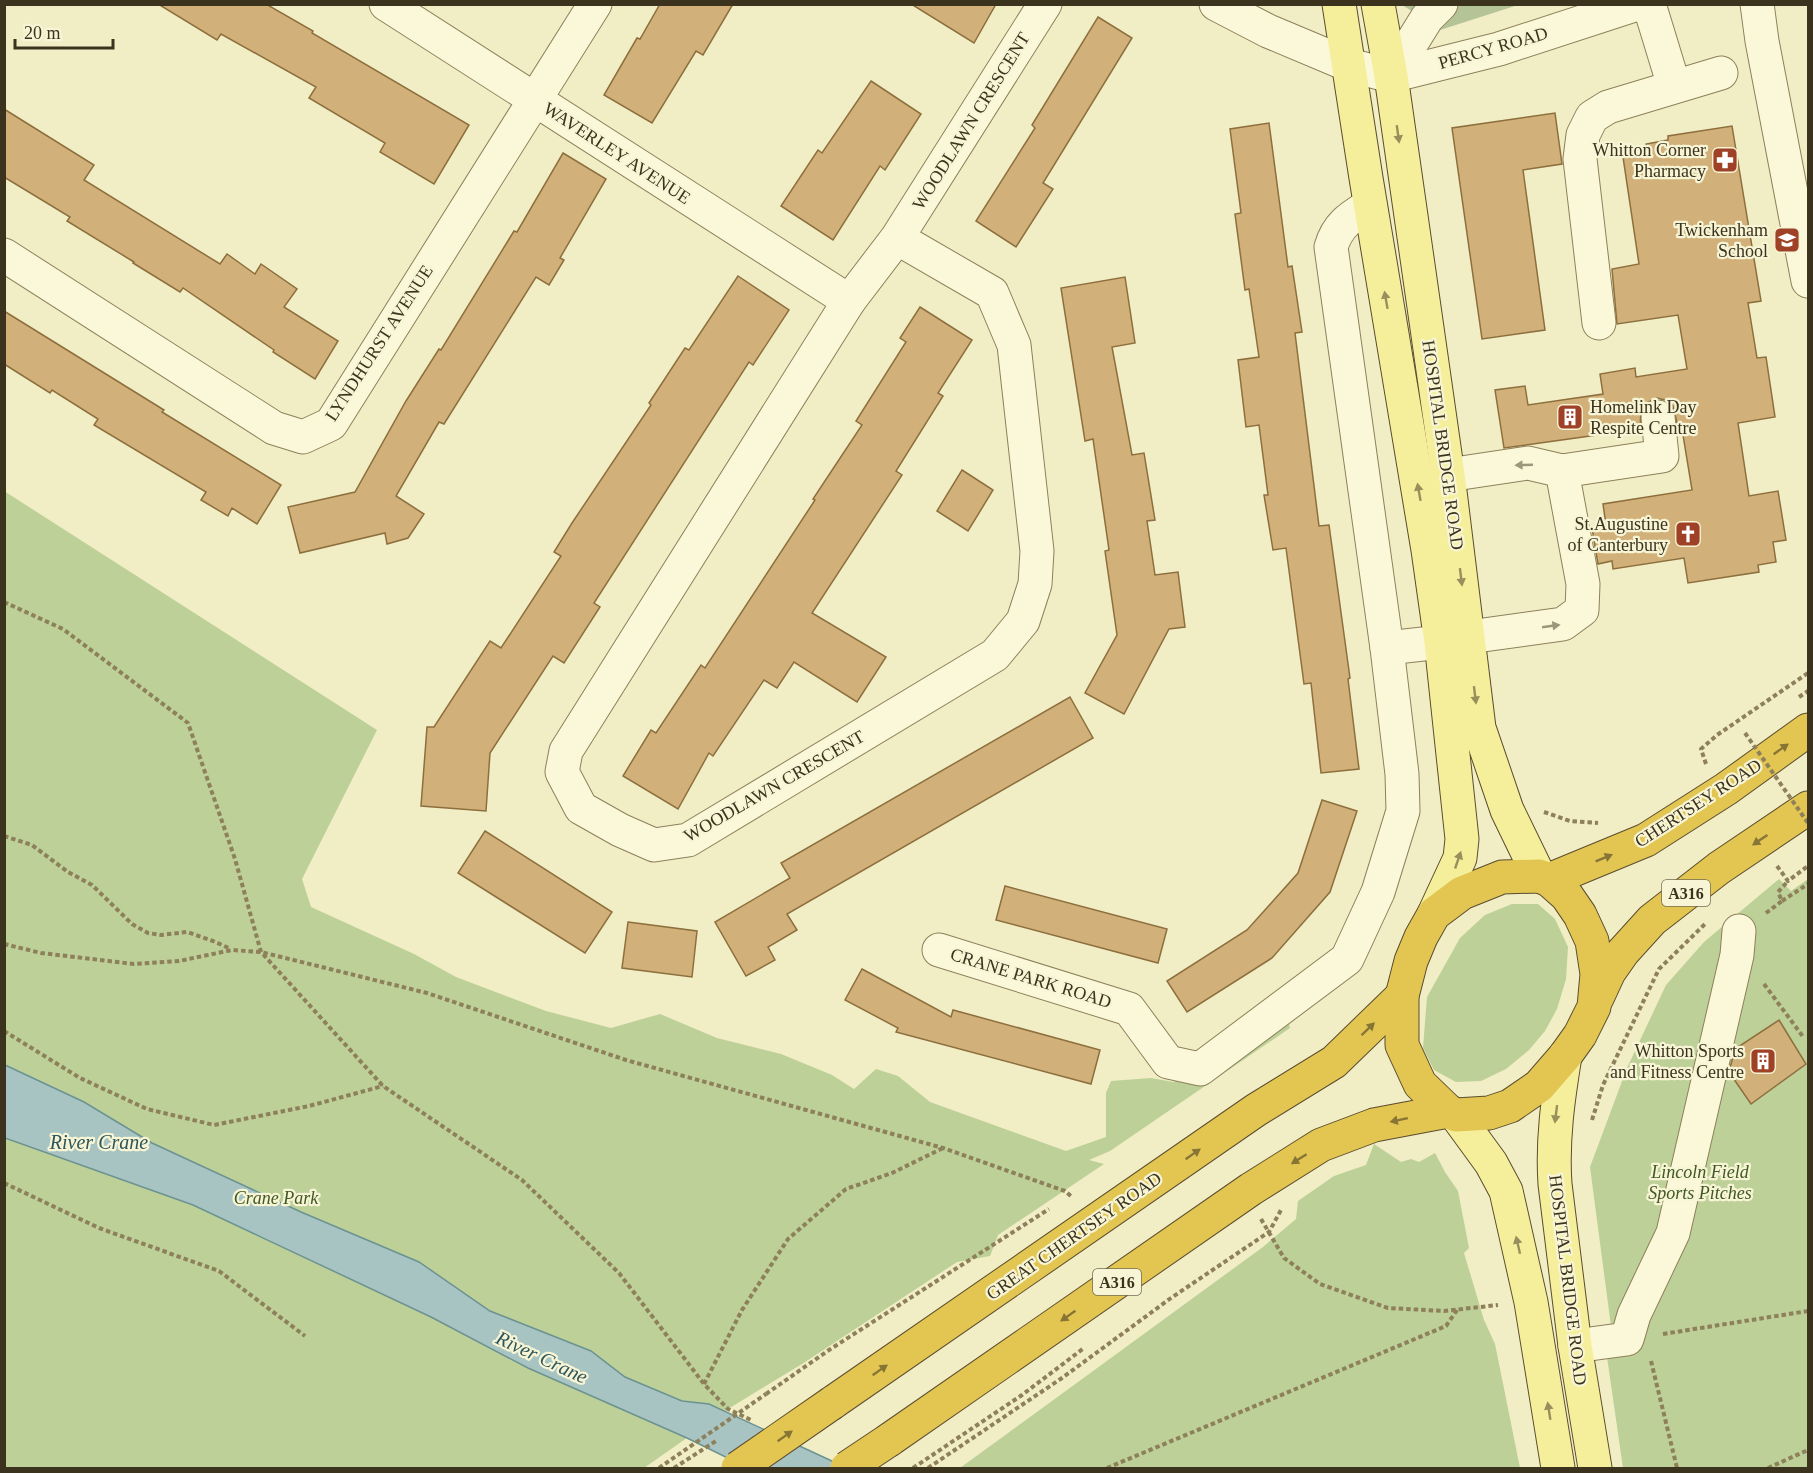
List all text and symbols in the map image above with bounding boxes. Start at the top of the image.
scale bar [15,12,112,50]
text: 20 m [24,23,61,43]
street label: PERCY ROAD [1436,23,1550,73]
street label: WOODLAWN CRESCENT [908,29,1034,213]
street label: WAVERLEY AVENUE [540,98,694,208]
one-way arrow [1394,125,1403,144]
place label: Whitton Corner Pharmacy [1593,140,1706,181]
pharmacy icon: Whitton Corner Pharmacy [1710,145,1740,175]
place label: Twickenham School [1675,220,1768,261]
school or university icon: Twickenham School [1772,225,1802,255]
street label: LYNDHURST AVENUE [321,261,437,425]
one-way arrow [1382,290,1391,309]
street label: HOSPITAL BRIDGE ROAD [1418,339,1468,551]
place label: Homelink Day Respite Centre [1590,397,1696,438]
building icon: Homelink Day Respite Centre [1555,402,1585,432]
one-way arrow [1514,460,1533,469]
one-way arrow [1414,483,1423,502]
place label: St.Augustine of Canterbury [1568,514,1668,555]
church icon: St.Augustine of Canterbury [1673,519,1703,549]
one-way arrow [1456,568,1466,587]
one-way arrow [1542,621,1561,631]
one-way arrow [1471,686,1480,705]
street label: WOODLAWN CRESCENT [680,726,868,846]
one-way arrow [1773,743,1789,755]
street label: CHERTSEY ROAD [1631,755,1765,851]
one-way arrow [1752,834,1768,845]
one-way arrow [1453,851,1463,869]
one-way arrow [1595,853,1613,863]
road number: A316 [1662,880,1710,906]
street label: CRANE PARK ROAD [948,944,1114,1012]
one-way arrow [1361,1022,1376,1036]
place label: Whitton Sports and Fitness Centre [1610,1041,1744,1082]
building icon: Whitton Sports and Fitness Centre [1748,1046,1778,1076]
one-way arrow [1551,1104,1561,1123]
one-way arrow [1389,1116,1408,1125]
water label: River Crane [49,1131,148,1153]
one-way arrow [1184,1148,1200,1160]
one-way arrow [1291,1153,1307,1164]
park label: Lincoln Field Sports Pitches [1648,1162,1752,1203]
street label: GREAT CHERTSEY ROAD [983,1168,1165,1304]
street label: HOSPITAL BRIDGE ROAD [1545,1174,1591,1386]
park label: Crane Park [234,1188,319,1208]
one-way arrow [1513,1236,1523,1254]
road number: A316 [1093,1269,1141,1295]
one-way arrow [1061,1310,1077,1322]
water label: River Crane [492,1326,591,1388]
one-way arrow [872,1365,888,1376]
one-way arrow [1544,1401,1553,1420]
one-way arrow [777,1431,793,1442]

